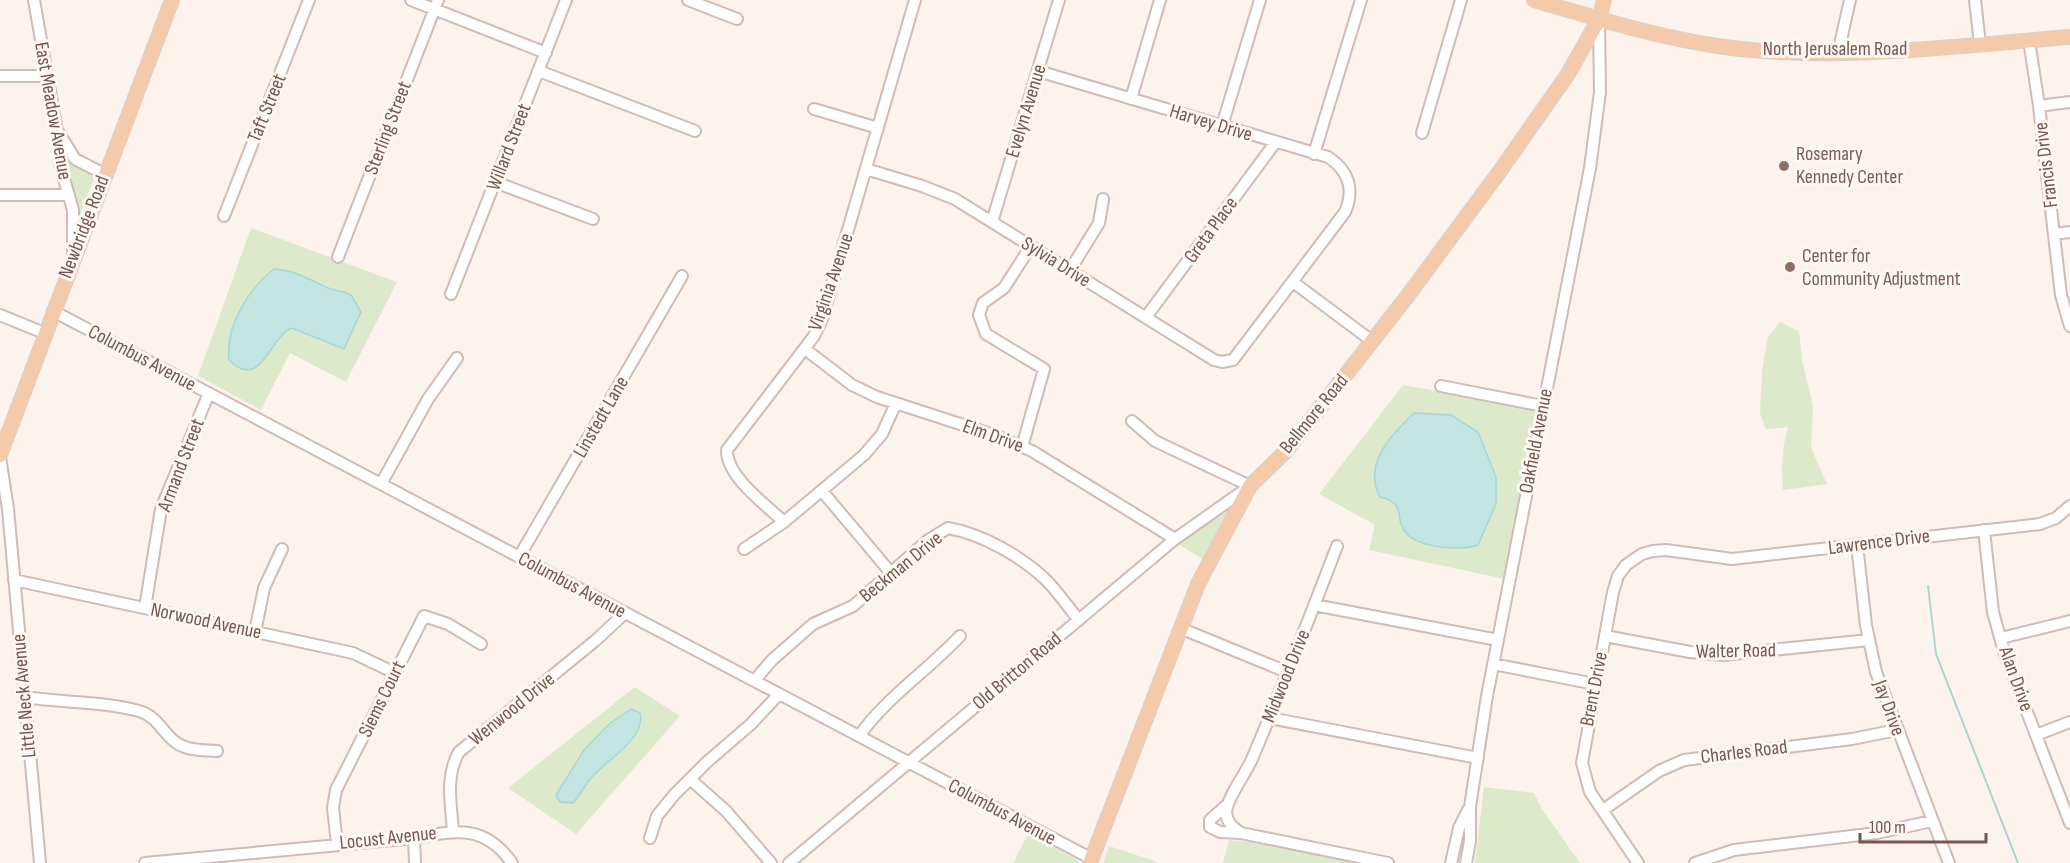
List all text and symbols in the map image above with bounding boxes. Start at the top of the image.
street label: North Jerusalem Road [1763,37,1907,61]
street label: East Meadow Avenue [29,40,77,182]
street label: Evelyn Avenue [1000,62,1052,160]
street label: Taft Street [242,70,292,146]
street label: Sterling Street [359,78,417,178]
street label: Harvey Drive [1167,99,1255,147]
street label: Willard Street [481,100,537,194]
street label: Francis Drive [2029,121,2063,209]
place label: Rosemary Kennedy Center [1796,142,1903,189]
marker: Rosemary Kennedy Center [1777,159,1791,173]
street label: Newbridge Road [53,172,115,282]
street label: Greta Place [1179,192,1243,268]
street label: Virginia Avenue [803,230,859,334]
street label: Sylvia Drive [1017,231,1095,293]
place label: Center for Community Adjustment [1802,244,1961,291]
marker: Center for Community Adjustment [1783,260,1797,274]
street label: Columbus Avenue [84,320,200,396]
street label: Bellmore Road [1275,369,1353,459]
street label: Linstedt Lane [568,372,634,462]
street label: Oakfield Avenue [1514,387,1558,495]
street label: Elm Drive [959,414,1027,458]
street label: Armand Street [152,415,210,516]
street label: Lawrence Drive [1827,524,1931,560]
street label: Beckman Drive [855,526,947,608]
street label: Columbus Avenue [514,547,630,623]
street label: Norwood Avenue [148,598,264,644]
street label: Midwood Drive [1256,626,1316,726]
street label: Old Britton Road [968,627,1066,715]
street label: Little Neck Avenue [7,633,41,759]
street label: Walter Road [1696,638,1776,664]
street label: Alan Drive [1993,643,2039,715]
street label: Brent Drive [1575,650,1613,728]
street label: Siems Court [353,657,411,741]
street label: Wenwood Drive [464,667,560,751]
street label: Jay Drive [1868,676,1910,739]
street label: Charles Road [1699,735,1789,769]
street label: Columbus Avenue [944,774,1060,850]
scale bar [1860,806,1986,844]
text: 100 m [1869,817,1906,838]
street label: Locust Avenue [338,821,438,855]

